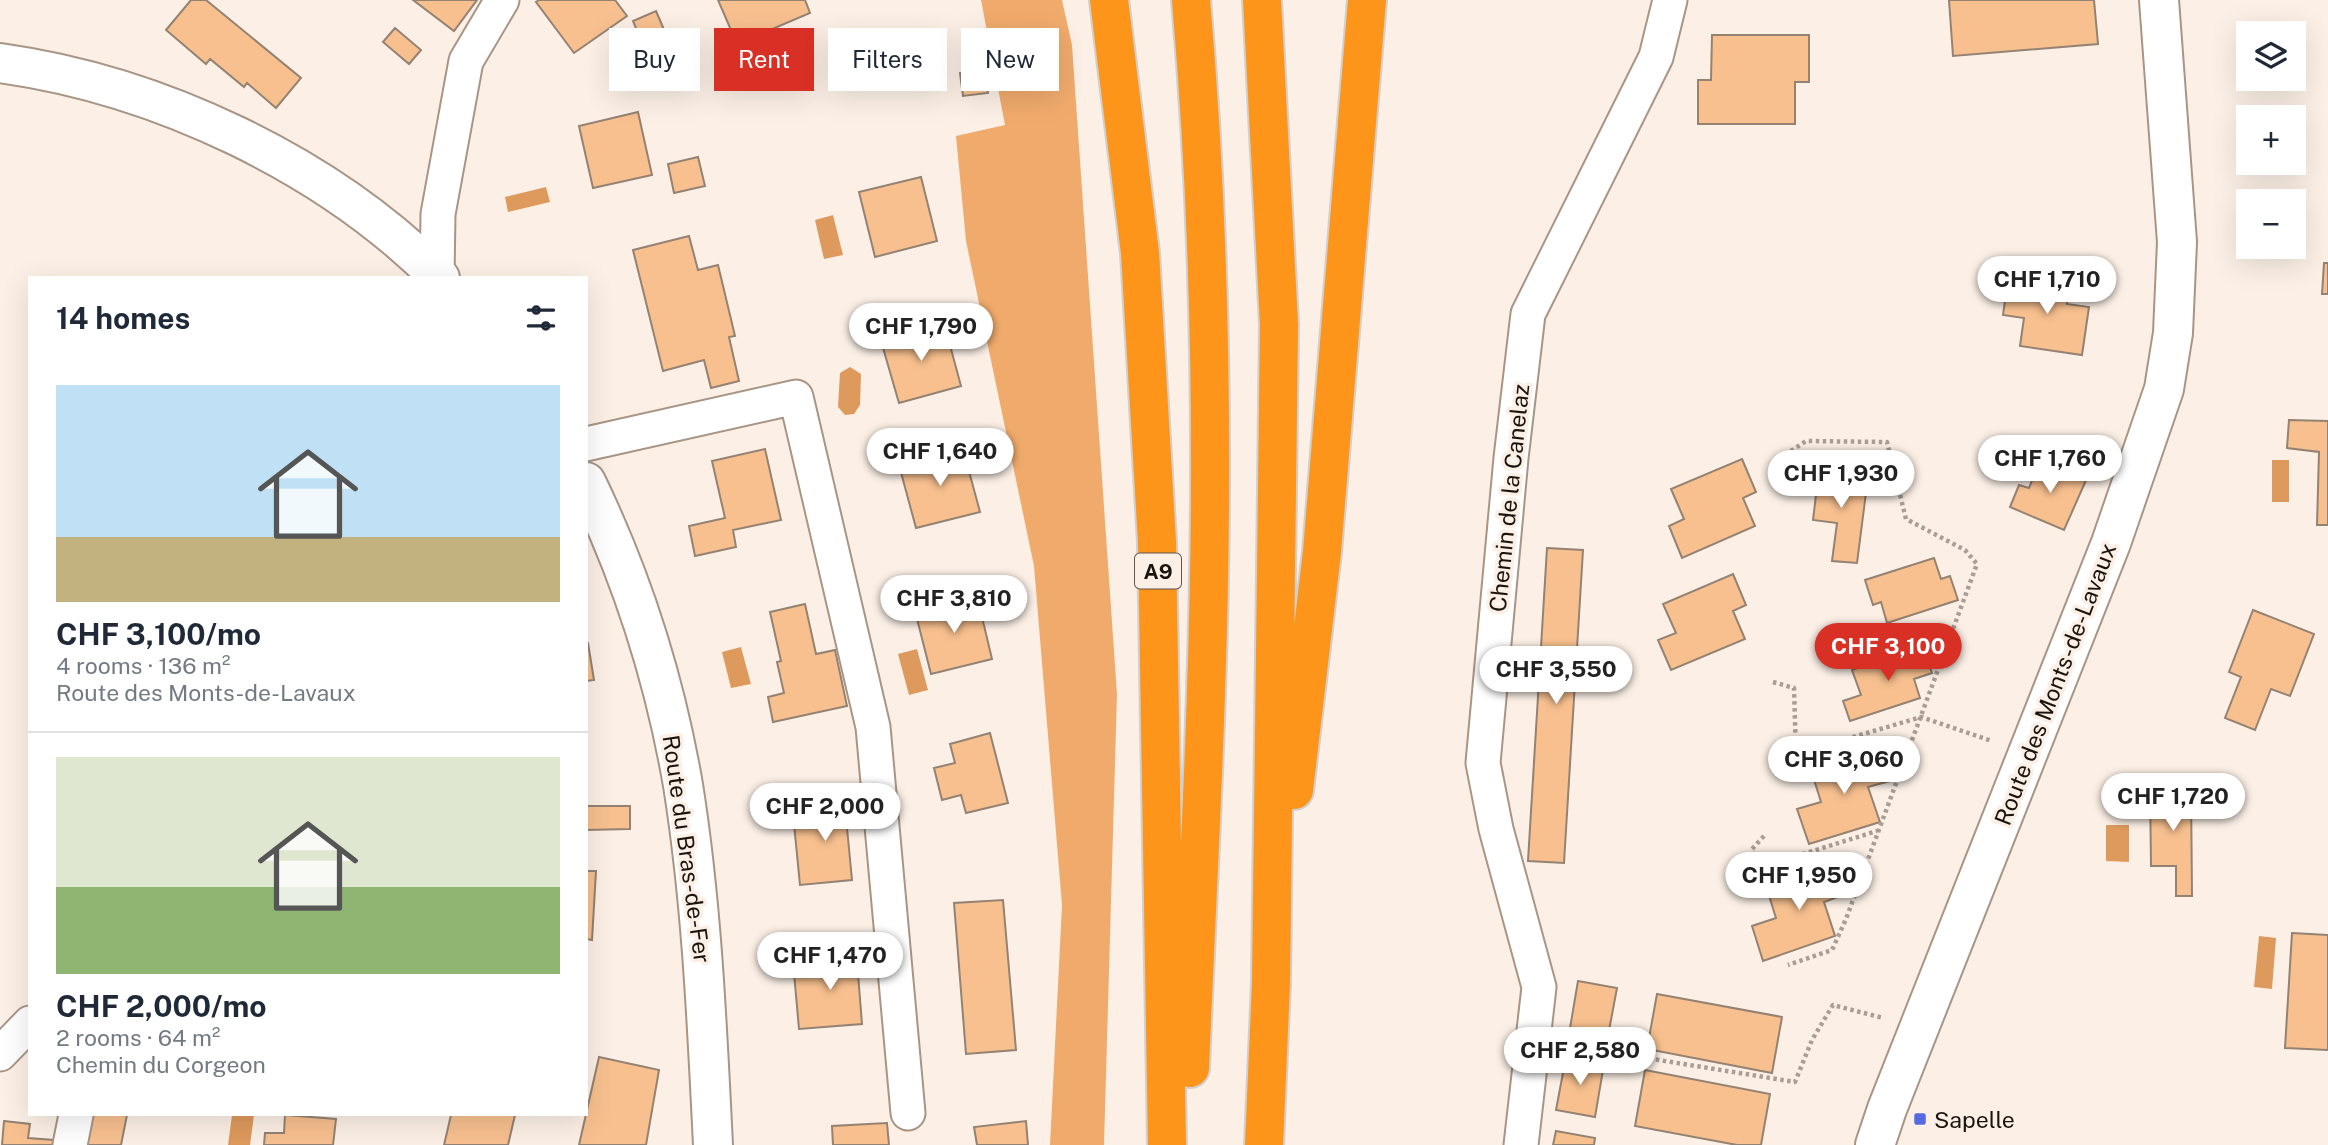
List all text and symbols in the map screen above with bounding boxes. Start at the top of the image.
map controls [2236,21,2306,259]
button: layers [2236,21,2306,91]
chip: Buy [609,28,700,91]
chip: Rent [714,28,814,91]
chip: Filters [828,28,947,91]
chip: New [961,28,1059,91]
button: + [2236,105,2306,175]
button: − [2236,189,2306,259]
pin: CHF 1,710 [1967,256,2127,316]
text: CHF 1,710 [1993,265,2101,292]
icon: filters [522,299,560,337]
text: 14 homes [56,300,190,336]
pin: CHF 1,790 [841,304,1001,363]
text: CHF 1,790 [865,312,977,339]
street label: Chemin de la Canelaz [1484,383,1534,613]
pin: CHF 1,640 [860,428,1020,488]
icon: home [245,431,371,557]
pin: CHF 1,760 [1970,435,2130,495]
text: CHF 1,640 [883,437,997,464]
text: CHF 1,760 [1994,444,2106,471]
pin: CHF 1,930 [1761,450,1921,510]
text: CHF 1,930 [1784,459,1898,486]
street label: Route des Monts-de-Lavaux [1989,539,2121,829]
road number: A9 [1135,554,1181,588]
pin: CHF 3,810 [874,576,1034,635]
text: CHF 3,810 [896,584,1012,611]
text: CHF 3,100/mo [56,616,261,652]
pin: CHF 3,100 [1808,624,1968,683]
text: CHF 3,100 [1831,632,1945,659]
pin: CHF 3,550 [1476,646,1636,706]
text: 4 rooms · 136 m² [56,652,230,679]
text: CHF 3,550 [1495,655,1617,682]
text: Route des Monts-de-Lavaux [56,679,356,706]
street label: Route du Bras-de-Fer [658,733,716,965]
pin: CHF 3,060 [1764,736,1924,796]
text: CHF 3,060 [1784,745,1904,772]
pin: CHF 1,720 [2093,774,2253,833]
text: CHF 1,720 [2117,782,2229,809]
pin: CHF 2,000 [745,784,905,843]
text: CHF 2,000 [766,792,884,819]
icon: home [245,803,371,929]
pin: CHF 1,950 [1719,852,1879,912]
text: CHF 1,950 [1741,861,1857,888]
pin: CHF 1,470 [750,932,910,992]
text: CHF 1,470 [773,941,887,968]
text: CHF 2,000/mo [56,988,267,1024]
text: 2 rooms · 64 m² [56,1024,220,1051]
pin: CHF 2,580 [1500,1028,1660,1087]
text: CHF 2,580 [1520,1036,1640,1063]
text: Chemin du Corgeon [56,1051,266,1078]
place label: Sapelle [1934,1106,2015,1133]
marker: Sapelle [1912,1111,1928,1127]

